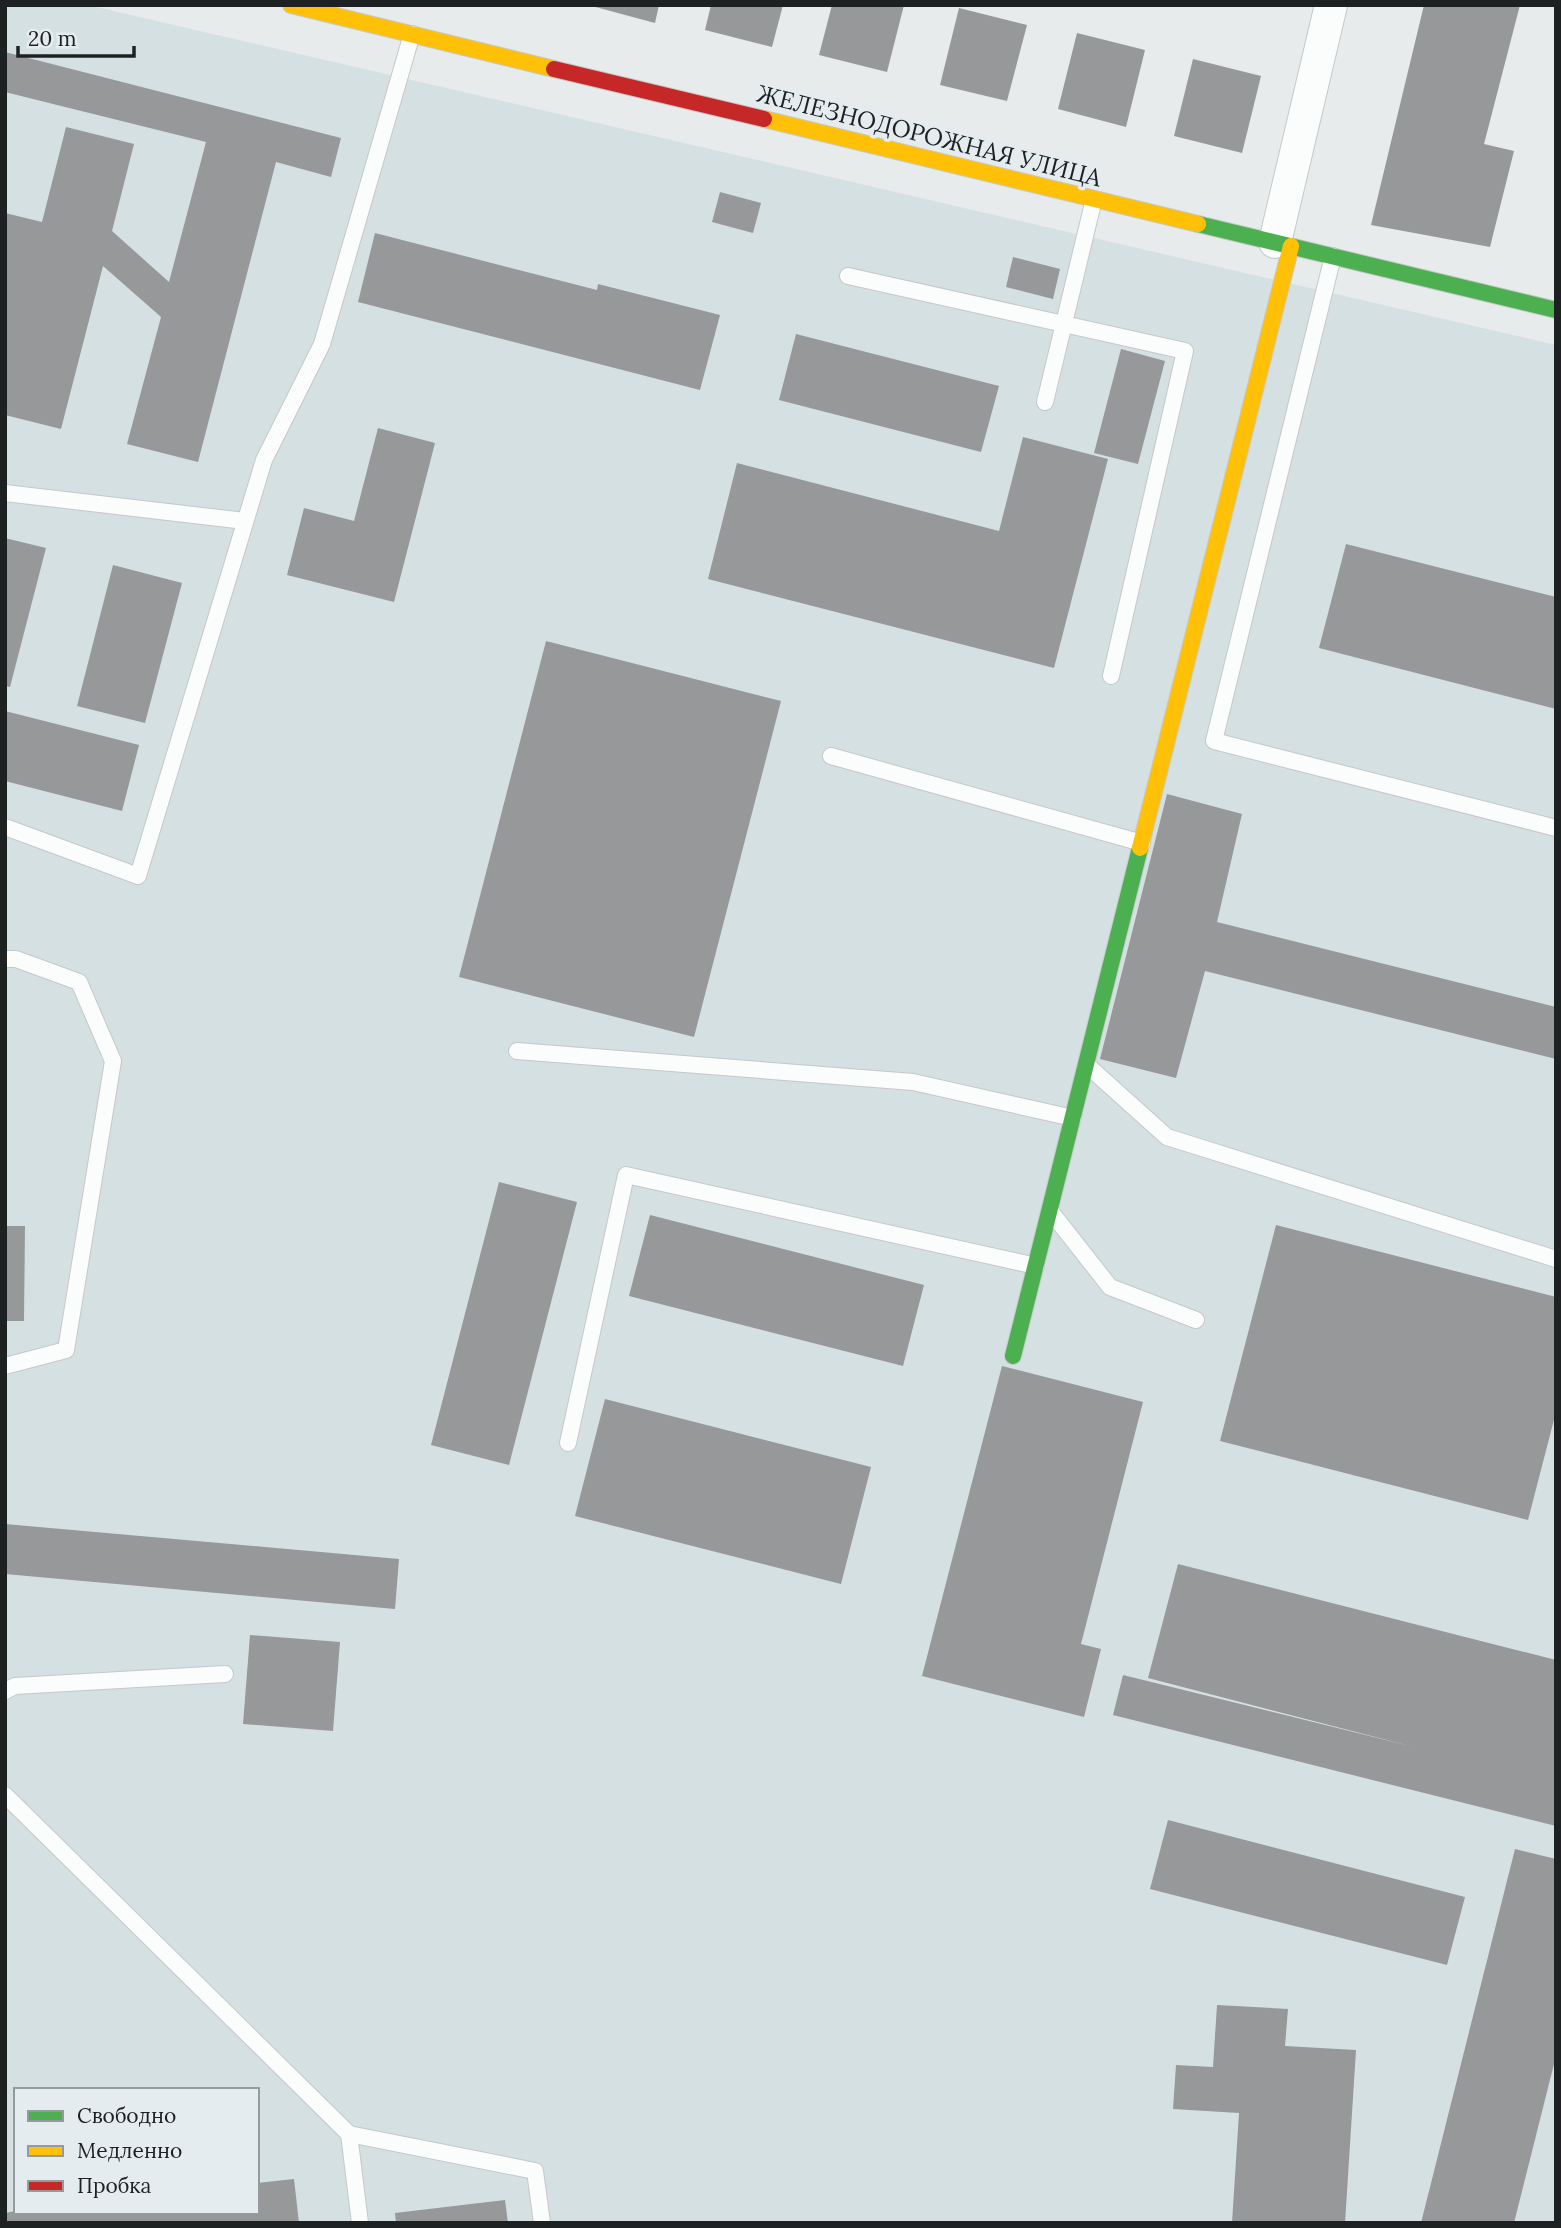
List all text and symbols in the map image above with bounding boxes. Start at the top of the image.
scale bar [18,14,133,58]
text: 20 m [28,25,77,52]
street label: ЖЕЛЕЗНОДОРОЖНАЯ УЛИЦА [754,78,1105,194]
legend [14,2088,259,2214]
text: Свободно [77,2102,176,2129]
text: Медленно [77,2137,182,2164]
text: Пробка [77,2172,152,2199]

